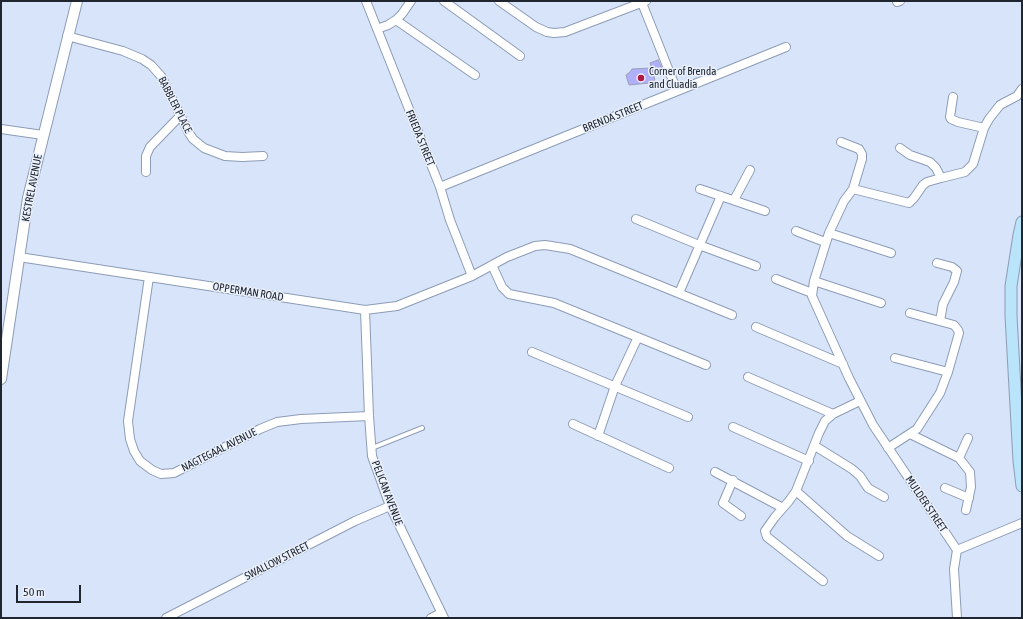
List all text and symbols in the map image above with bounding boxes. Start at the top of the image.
place label: Corner of Brenda and Cluadia [649,65,716,91]
marker: Corner of Brenda and Cluadia [636,73,646,83]
street label: BABBLER PLACE [155,75,195,135]
street label: BRENDA STREET [581,99,645,135]
street label: FRIEDA STREET [403,108,437,168]
street label: KESTREL AVENUE [19,153,45,223]
street label: OPPERMAN ROAD [212,280,284,304]
street label: NAGTEGAAL AVENUE [179,425,259,475]
street label: PELICAN AVENUE [369,459,405,527]
street label: MULDER STREET [902,473,950,535]
street label: SWALLOW STREET [242,539,312,583]
scale bar [18,577,83,603]
text: 50 m [23,585,45,599]

